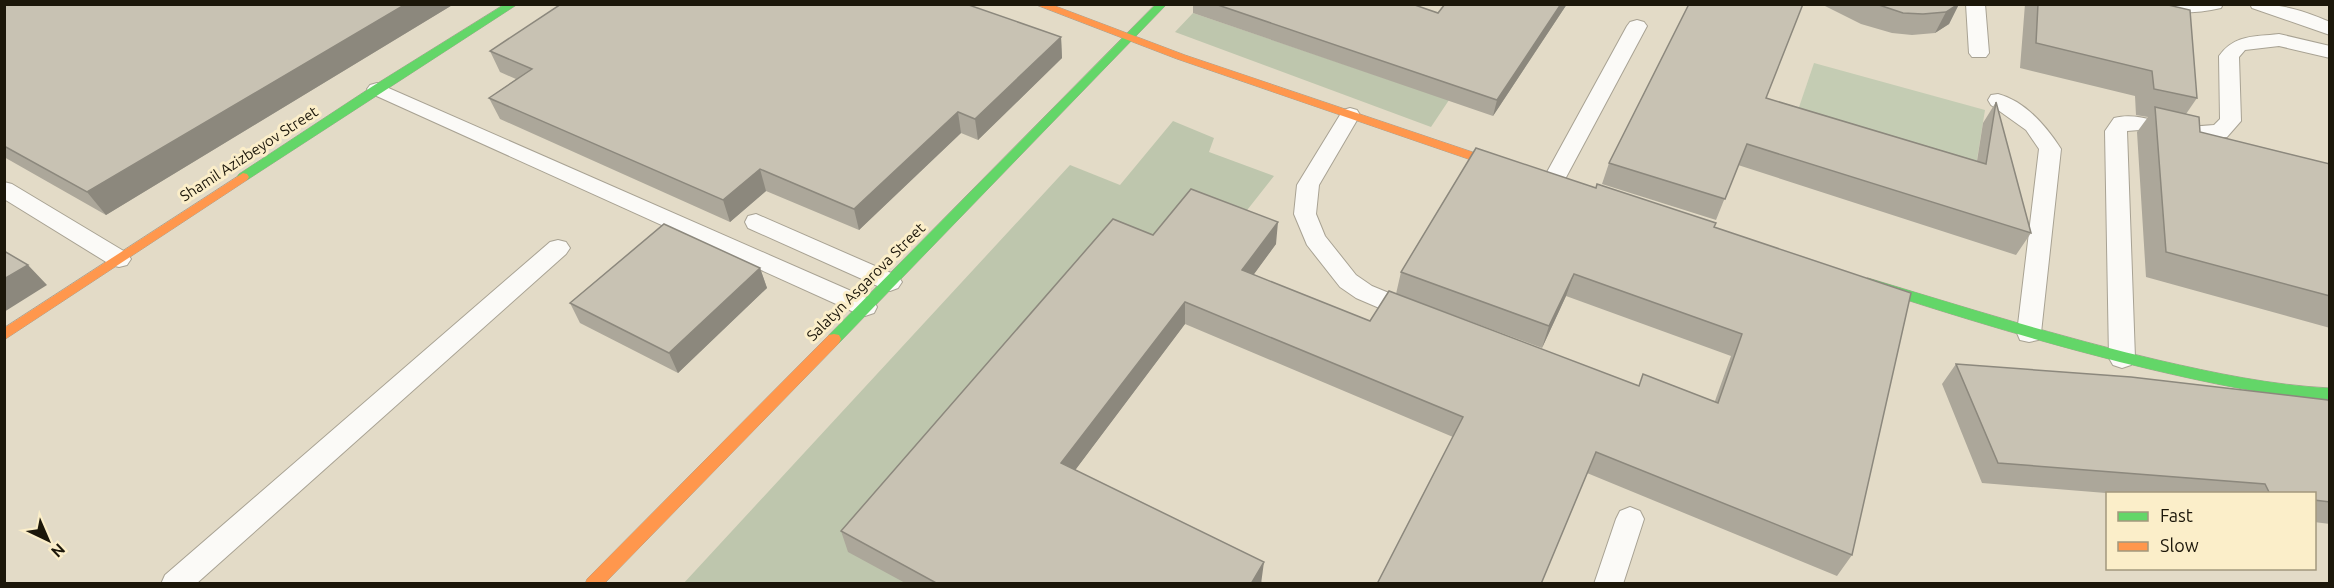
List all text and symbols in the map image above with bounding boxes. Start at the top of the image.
street label: Shamil Azizbeyov Street [177,103,321,205]
street label: Salatyn Asgarova Street [803,219,928,344]
legend [2106,492,2316,570]
text: Fast [2160,505,2193,525]
north arrow [18,510,78,570]
text: Slow [2160,535,2199,555]
text: N [48,540,69,561]

